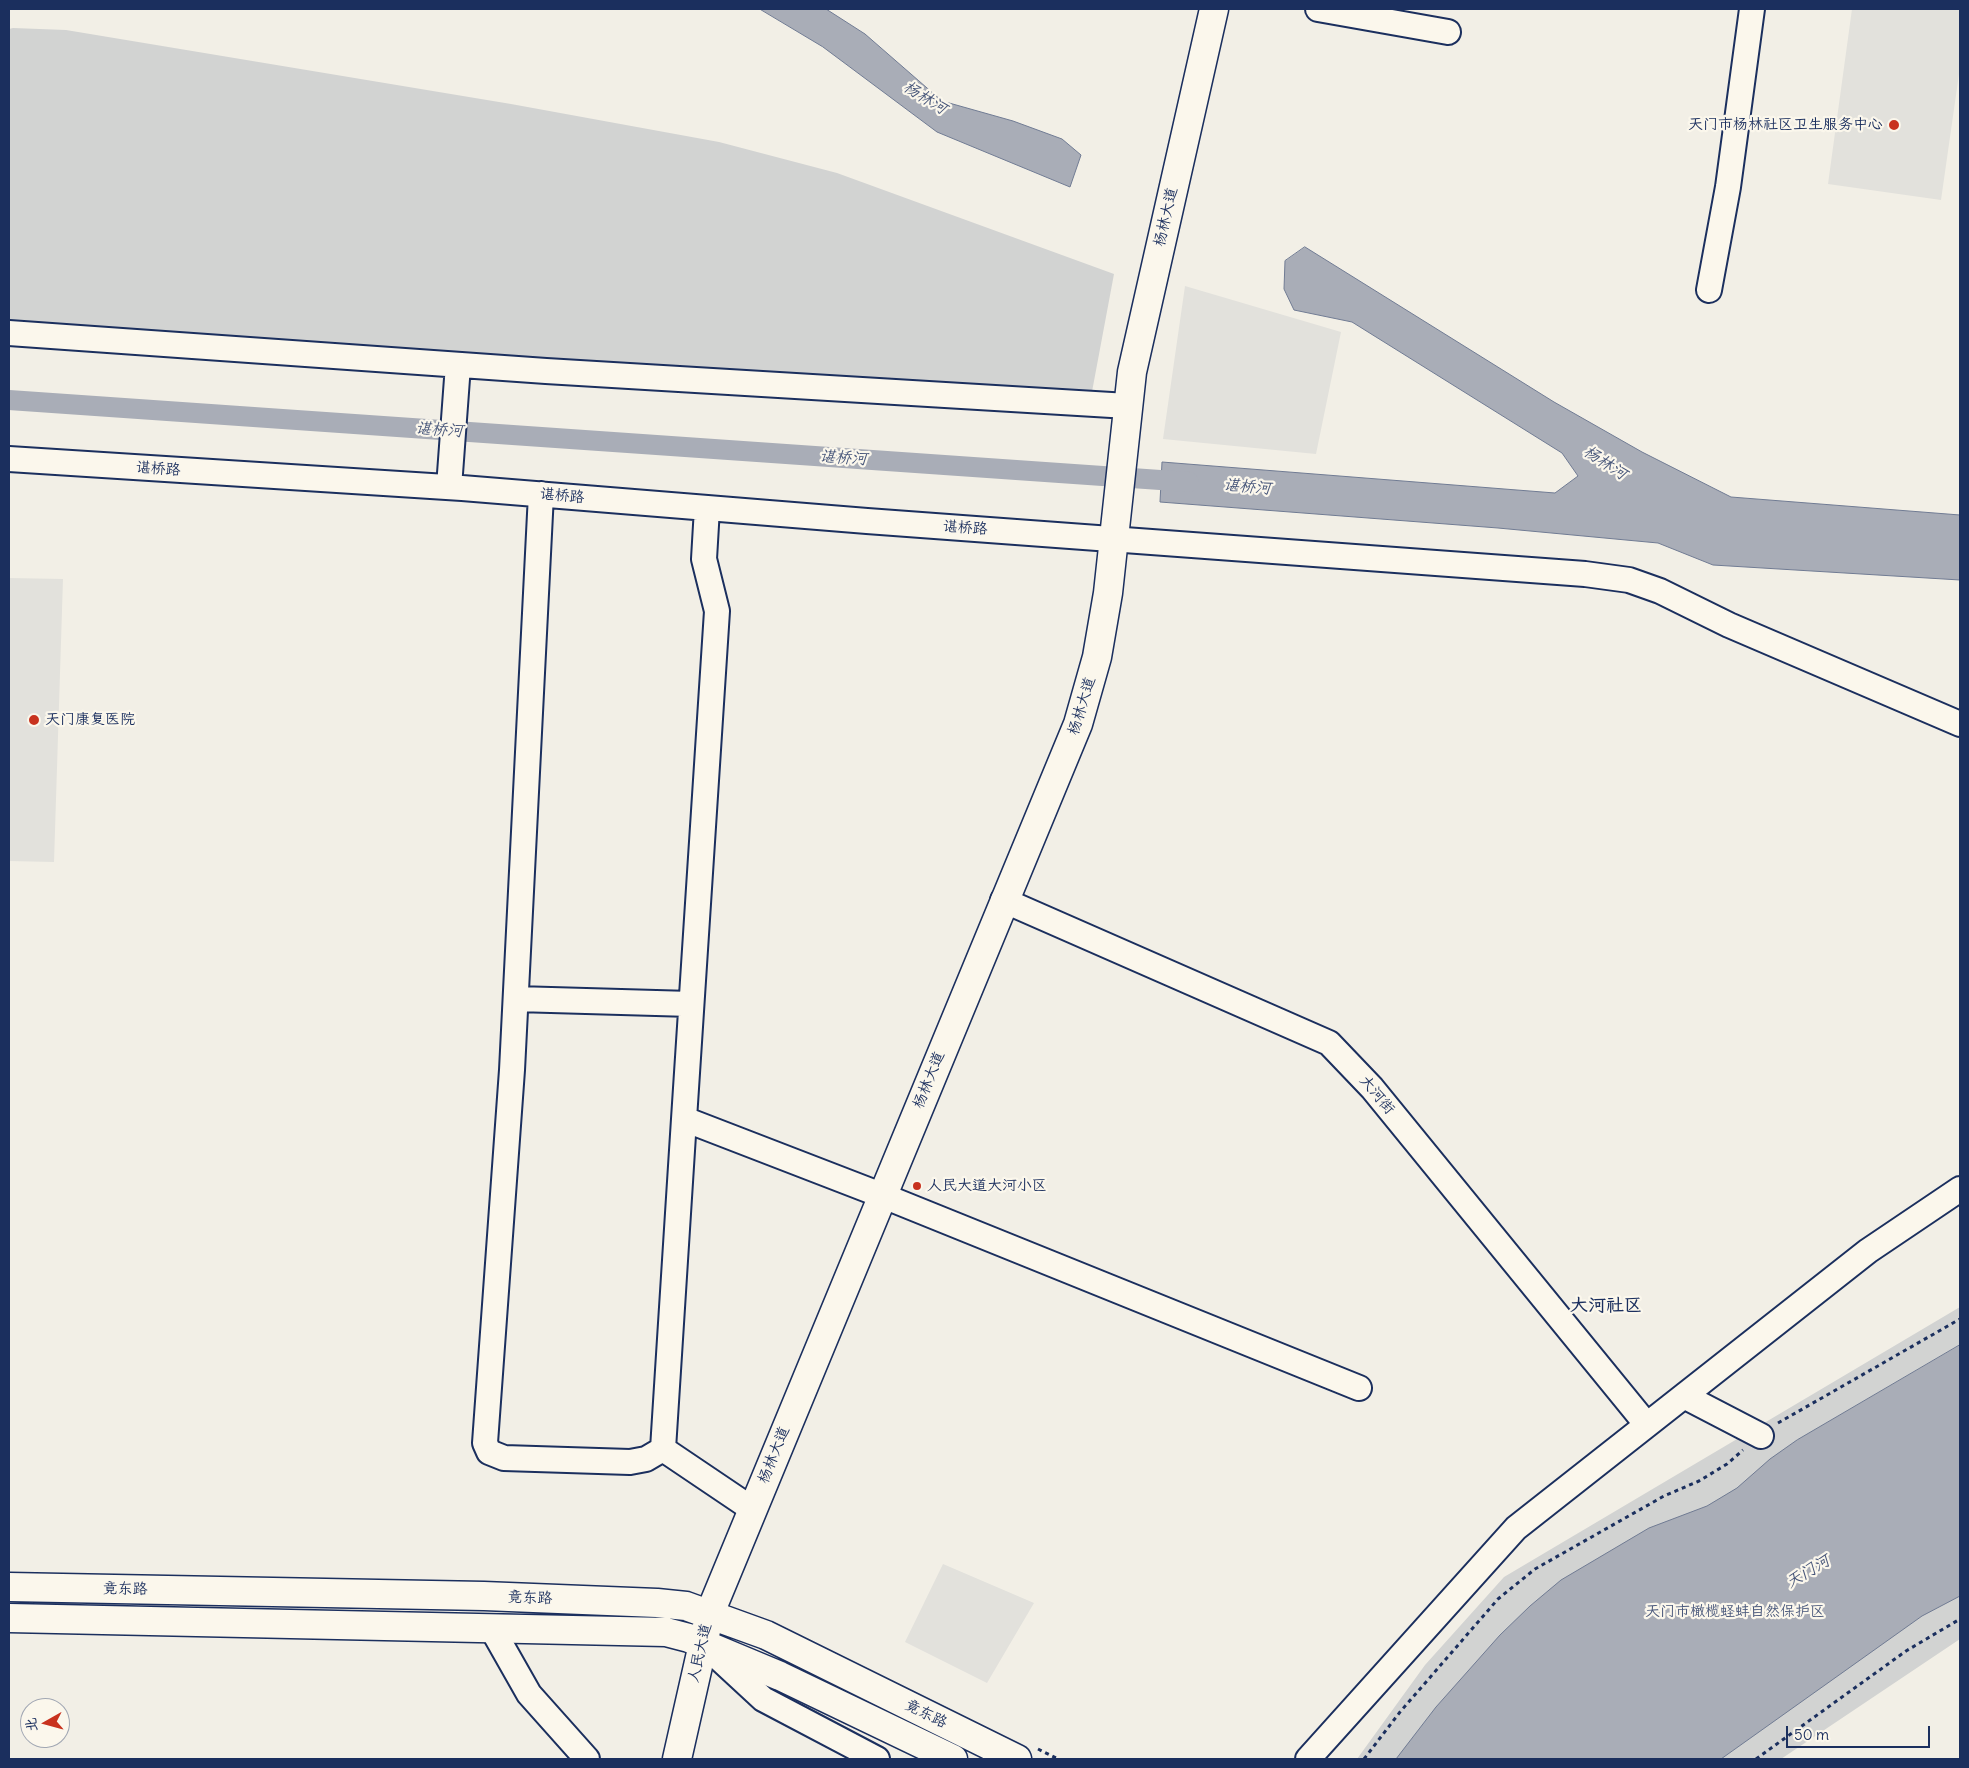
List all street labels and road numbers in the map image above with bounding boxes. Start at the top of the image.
street label: 杨林大道 [1150,186,1182,248]
street label: 谌桥路 [135,458,181,480]
street label: 谌桥路 [539,485,585,507]
street label: 谌桥路 [942,517,988,539]
street label: 杨林大道 [1065,675,1099,737]
street label: 杨林大道 [909,1049,949,1111]
street label: 大河街 [1356,1072,1398,1118]
street label: 杨林大道 [754,1424,794,1486]
street label: 竟东路 [102,1580,148,1598]
street label: 竟东路 [507,1588,553,1608]
street label: 人民大道 [684,1622,716,1684]
street label: 竟东路 [902,1696,950,1732]

